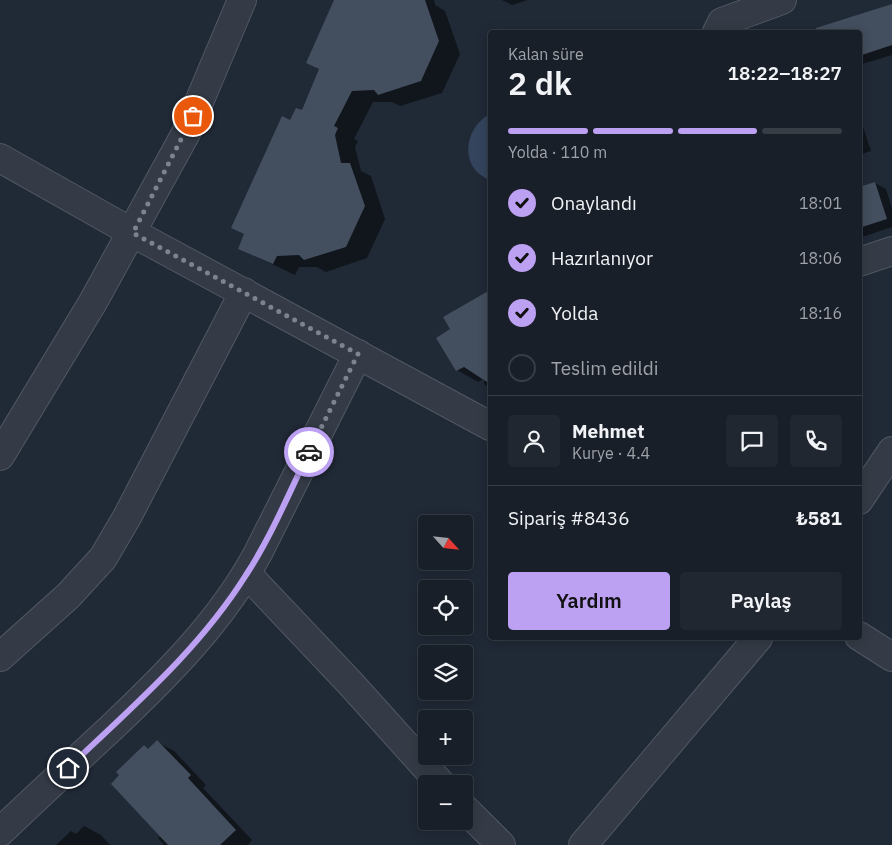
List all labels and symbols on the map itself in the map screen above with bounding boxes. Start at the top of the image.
pin [172,95,214,137]
courier [284,427,334,477]
north arrow [418,515,472,570]
pin [47,747,89,789]

